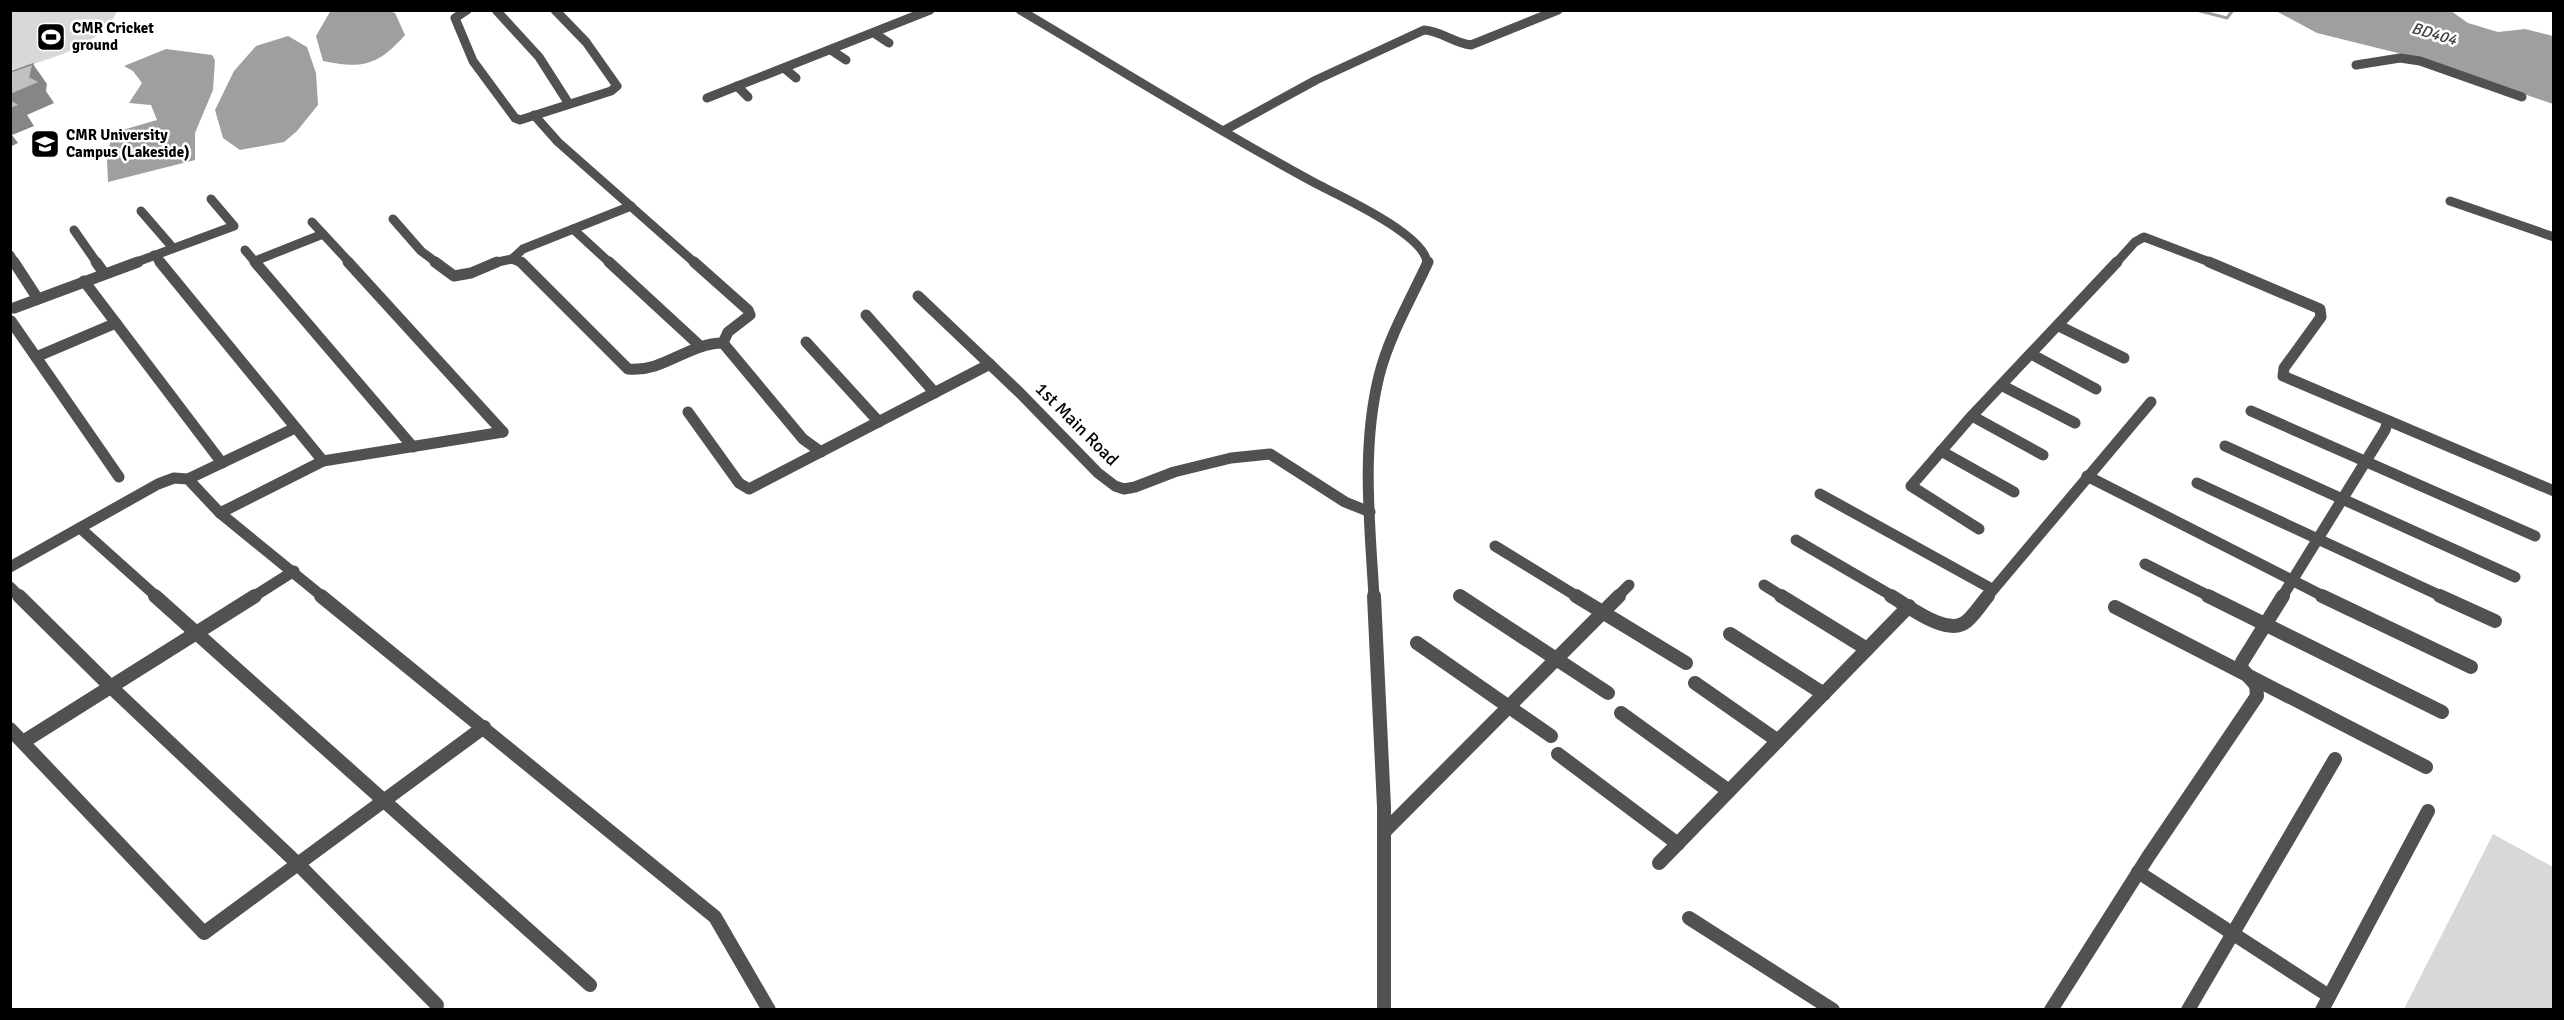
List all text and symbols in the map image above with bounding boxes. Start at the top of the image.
water label: BD404 [2409,18,2459,50]
place label: CMR Cricket ground [72,19,154,54]
sports icon: CMR Cricket ground [35,21,67,53]
place label: CMR University Campus (Lakeside) [66,126,190,161]
school or university icon: CMR University Campus (Lakeside) [29,128,61,160]
street label: 1st Main Road [1031,378,1123,470]

